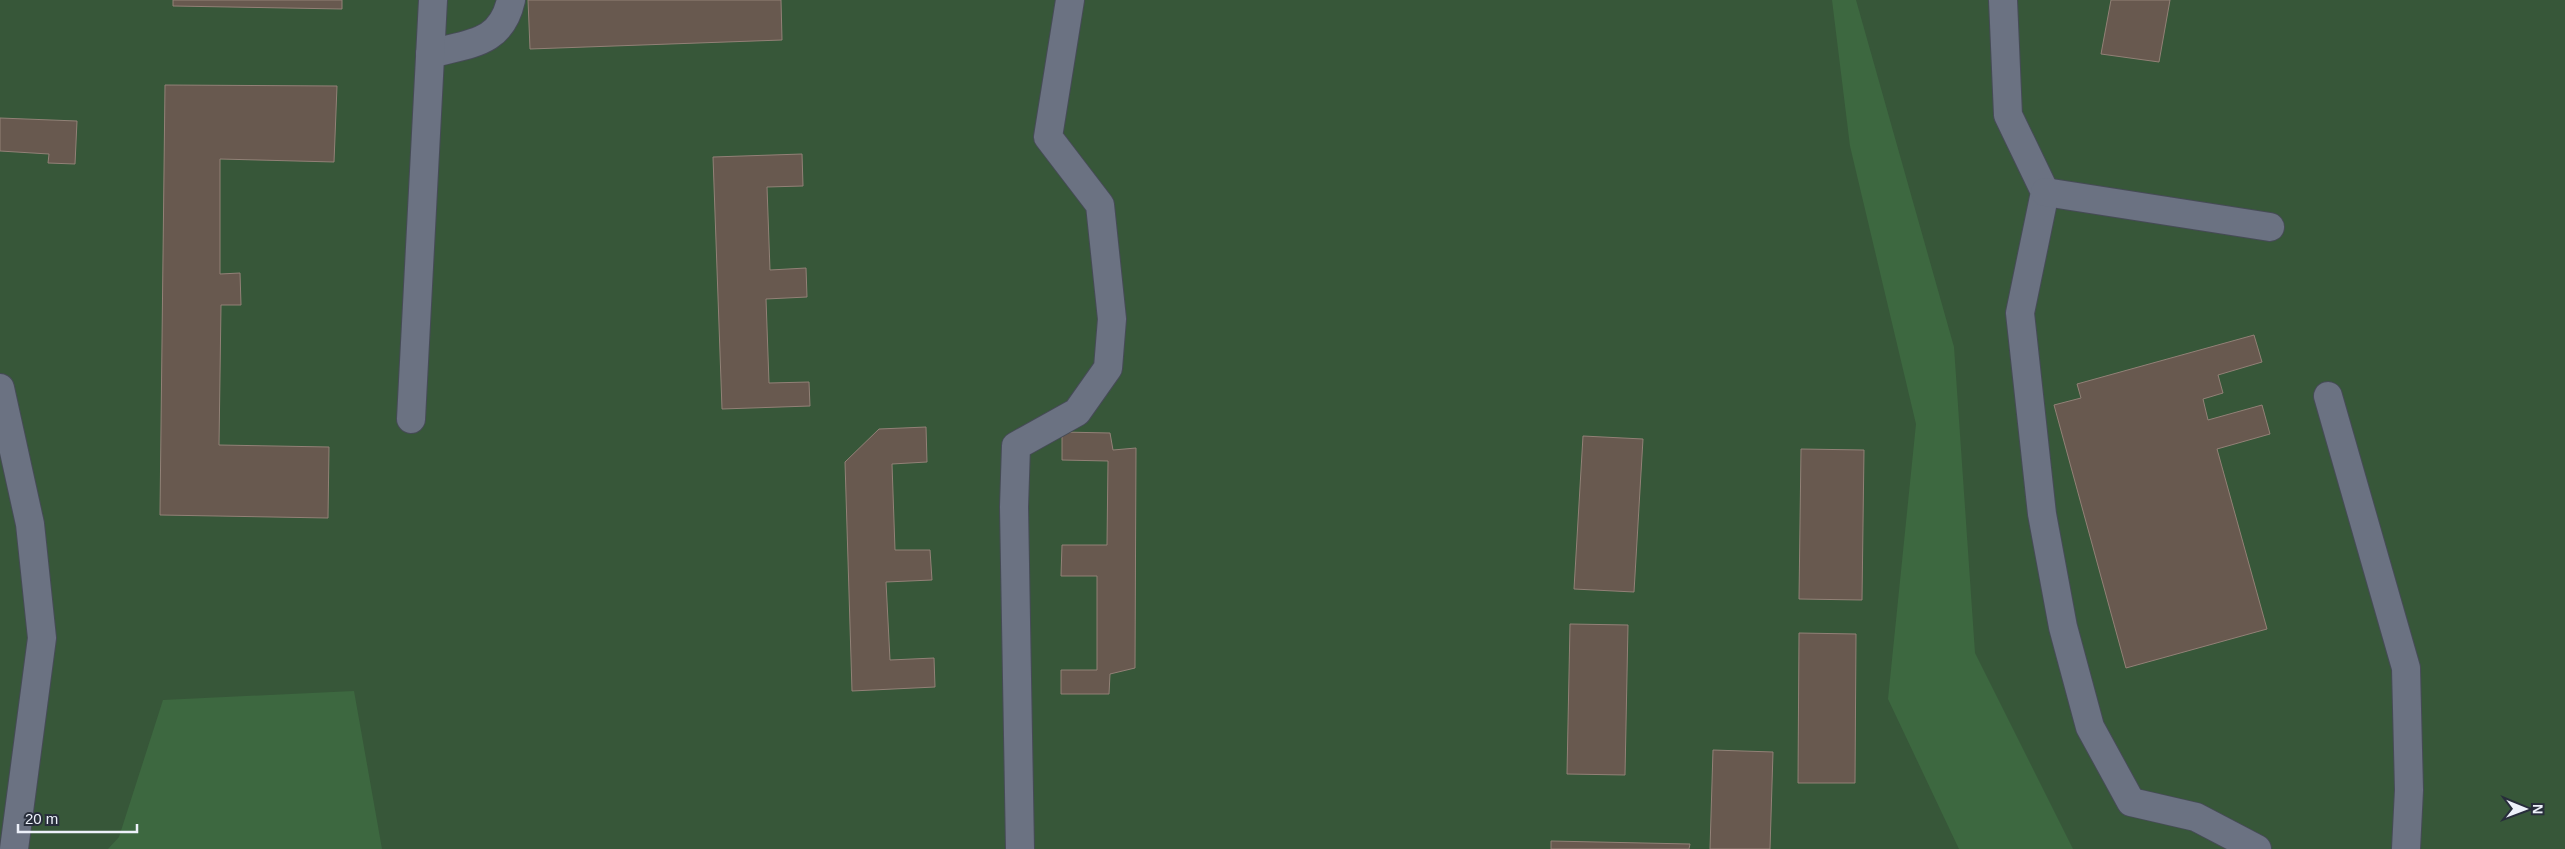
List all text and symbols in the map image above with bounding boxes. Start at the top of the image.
north arrow [2500,784,2550,834]
scale bar [18,802,136,834]
text: N [2530,804,2546,814]
text: 20 m [25,810,58,827]

